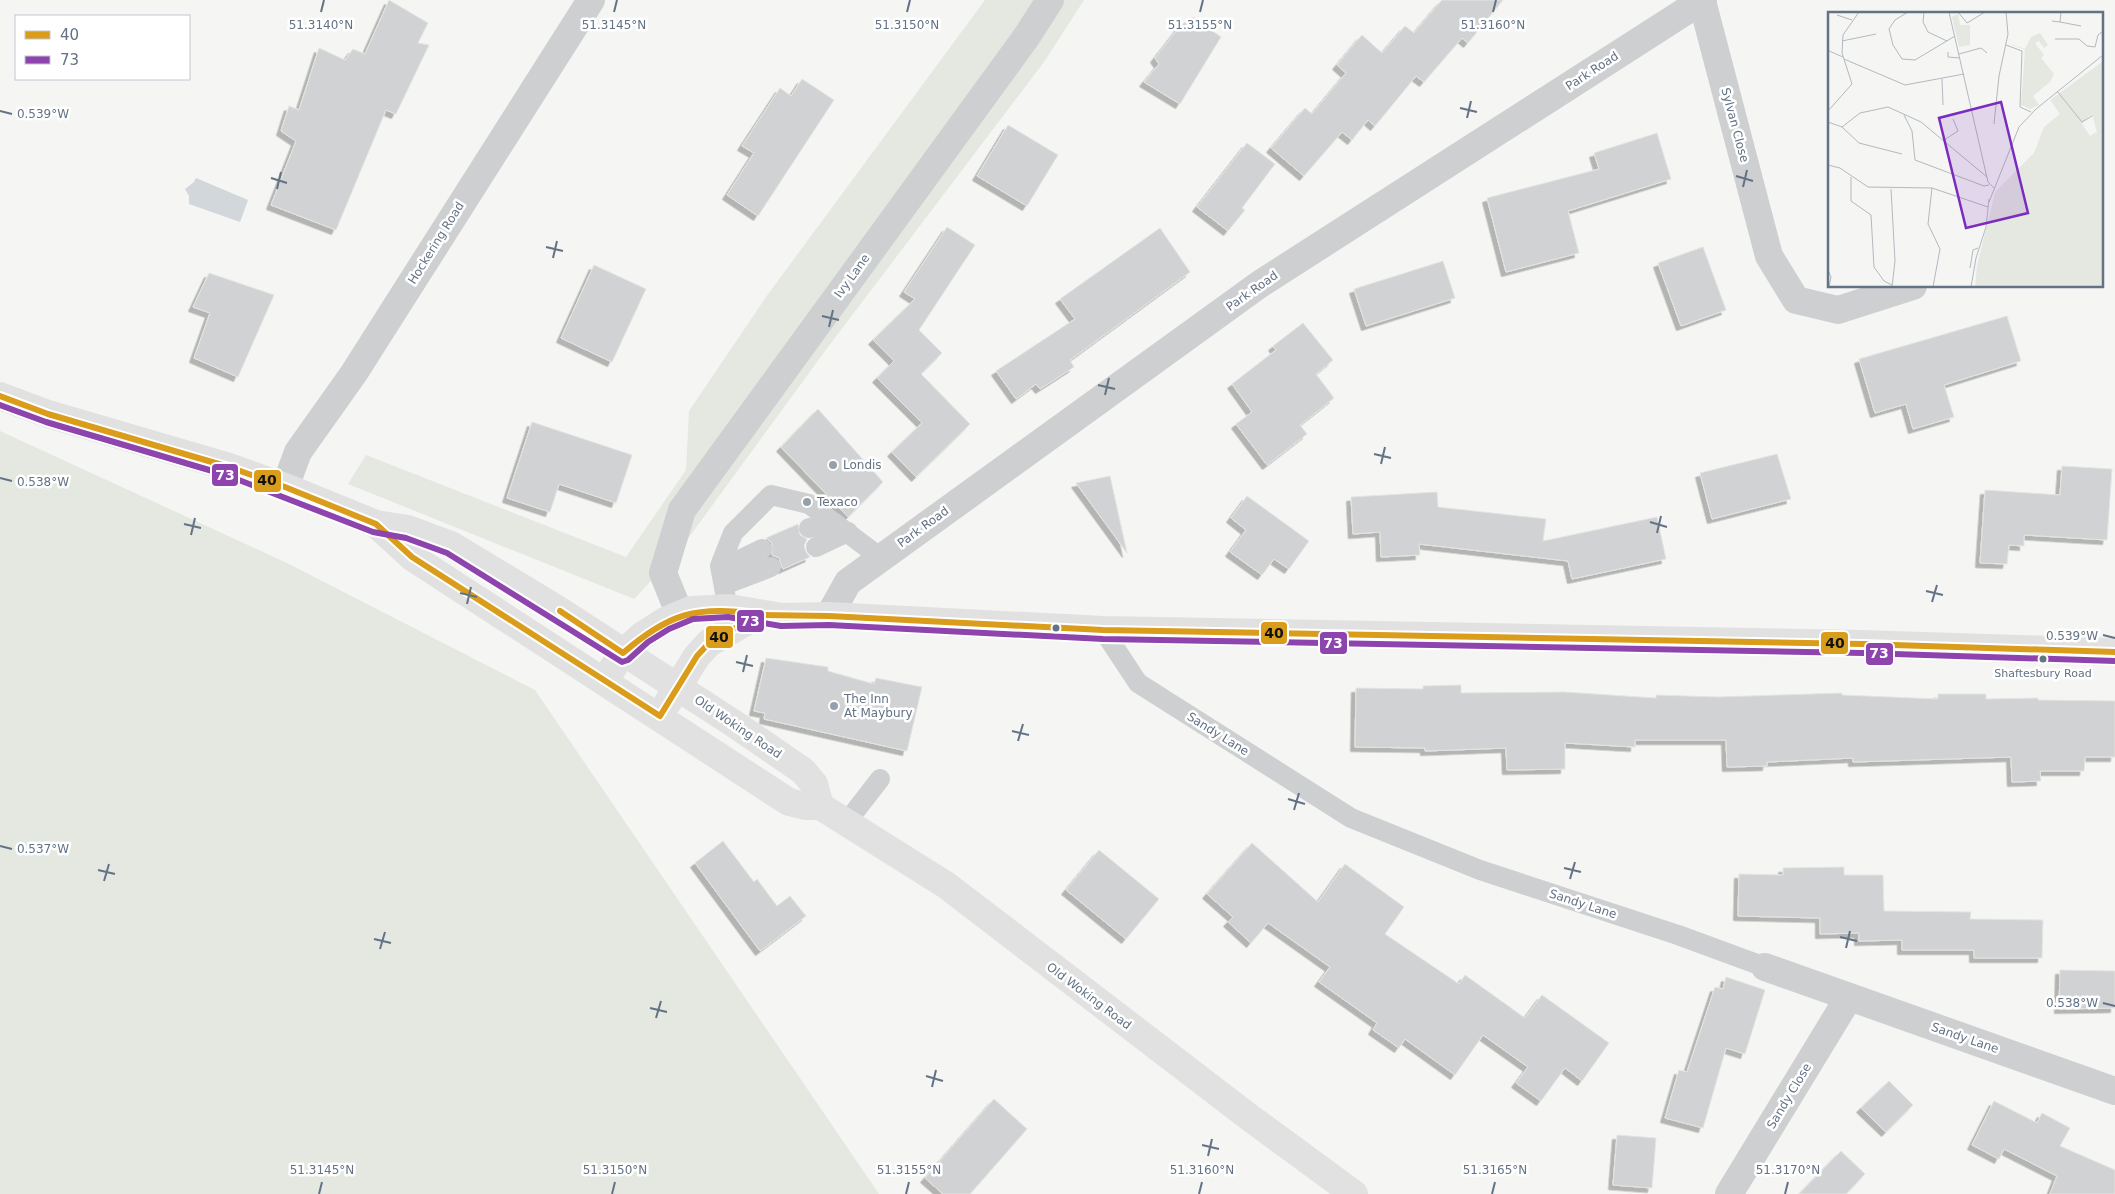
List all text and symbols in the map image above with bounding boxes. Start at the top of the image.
inset map [1828,12,2102,288]
legend [15,15,190,80]
text: 51.3140°N [289,18,353,32]
text: 51.3145°N [582,18,646,32]
text: 51.3150°N [875,18,939,32]
text: 51.3155°N [1168,18,1232,32]
text: 51.3160°N [1461,18,1525,32]
text: 40 [60,26,79,44]
street label: Park Road [1563,49,1621,93]
text: 73 [60,51,79,69]
street label: Sylvan Close [1718,86,1752,164]
text: 0.539°W [17,107,69,121]
street label: Hockering Road [405,199,467,287]
street label: Ivy Lane [831,251,873,301]
street label: Park Road [1223,268,1281,314]
place label: Londis [843,458,882,472]
marker: Londis [827,459,839,471]
line badge: 73 [211,463,239,487]
text: 73 [215,467,235,483]
line badge: 40 [253,469,282,493]
text: 40 [257,472,277,488]
text: 0.538°W [17,475,69,489]
place label: Texaco [816,495,858,509]
marker: Texaco [801,496,813,508]
street label: Park Road [895,504,951,550]
line badge: 73 [736,609,765,633]
text: 73 [740,613,760,629]
line badge: 40 [1260,621,1288,645]
unlabelled marker [1051,623,1061,633]
line badge: 40 [705,625,734,649]
text: 40 [1264,625,1284,641]
text: 40 [709,629,729,645]
text: 0.539°W [2046,629,2098,643]
line badge: 73 [1319,631,1348,655]
line badge: 40 [1820,631,1849,655]
text: 73 [1323,635,1343,651]
text: 40 [1825,635,1845,651]
line badge: 73 [1865,642,1894,666]
text: 73 [1869,645,1889,661]
marker: Shaftesbury Road [2038,654,2048,664]
place label: Shaftesbury Road [1994,667,2092,680]
place label: The Inn At Maybury [843,692,913,720]
street label: Old Woking Road [692,693,784,761]
marker: The Inn At Maybury [828,700,840,712]
street label: Sandy Lane [1185,709,1251,759]
text: 0.537°W [17,842,69,856]
street label: Sandy Lane [1547,887,1619,921]
street label: Old Woking Road [1044,960,1134,1032]
text: 0.538°W [2046,996,2098,1010]
street label: Sandy Lane [1930,1020,2000,1056]
street label: Sandy Close [1764,1061,1814,1131]
text: 51.3145°N [290,1163,354,1177]
text: 51.3150°N [583,1163,647,1177]
text: 51.3155°N [877,1163,941,1177]
text: 51.3160°N [1170,1163,1234,1177]
text: 51.3165°N [1463,1163,1527,1177]
text: 51.3170°N [1756,1163,1820,1177]

